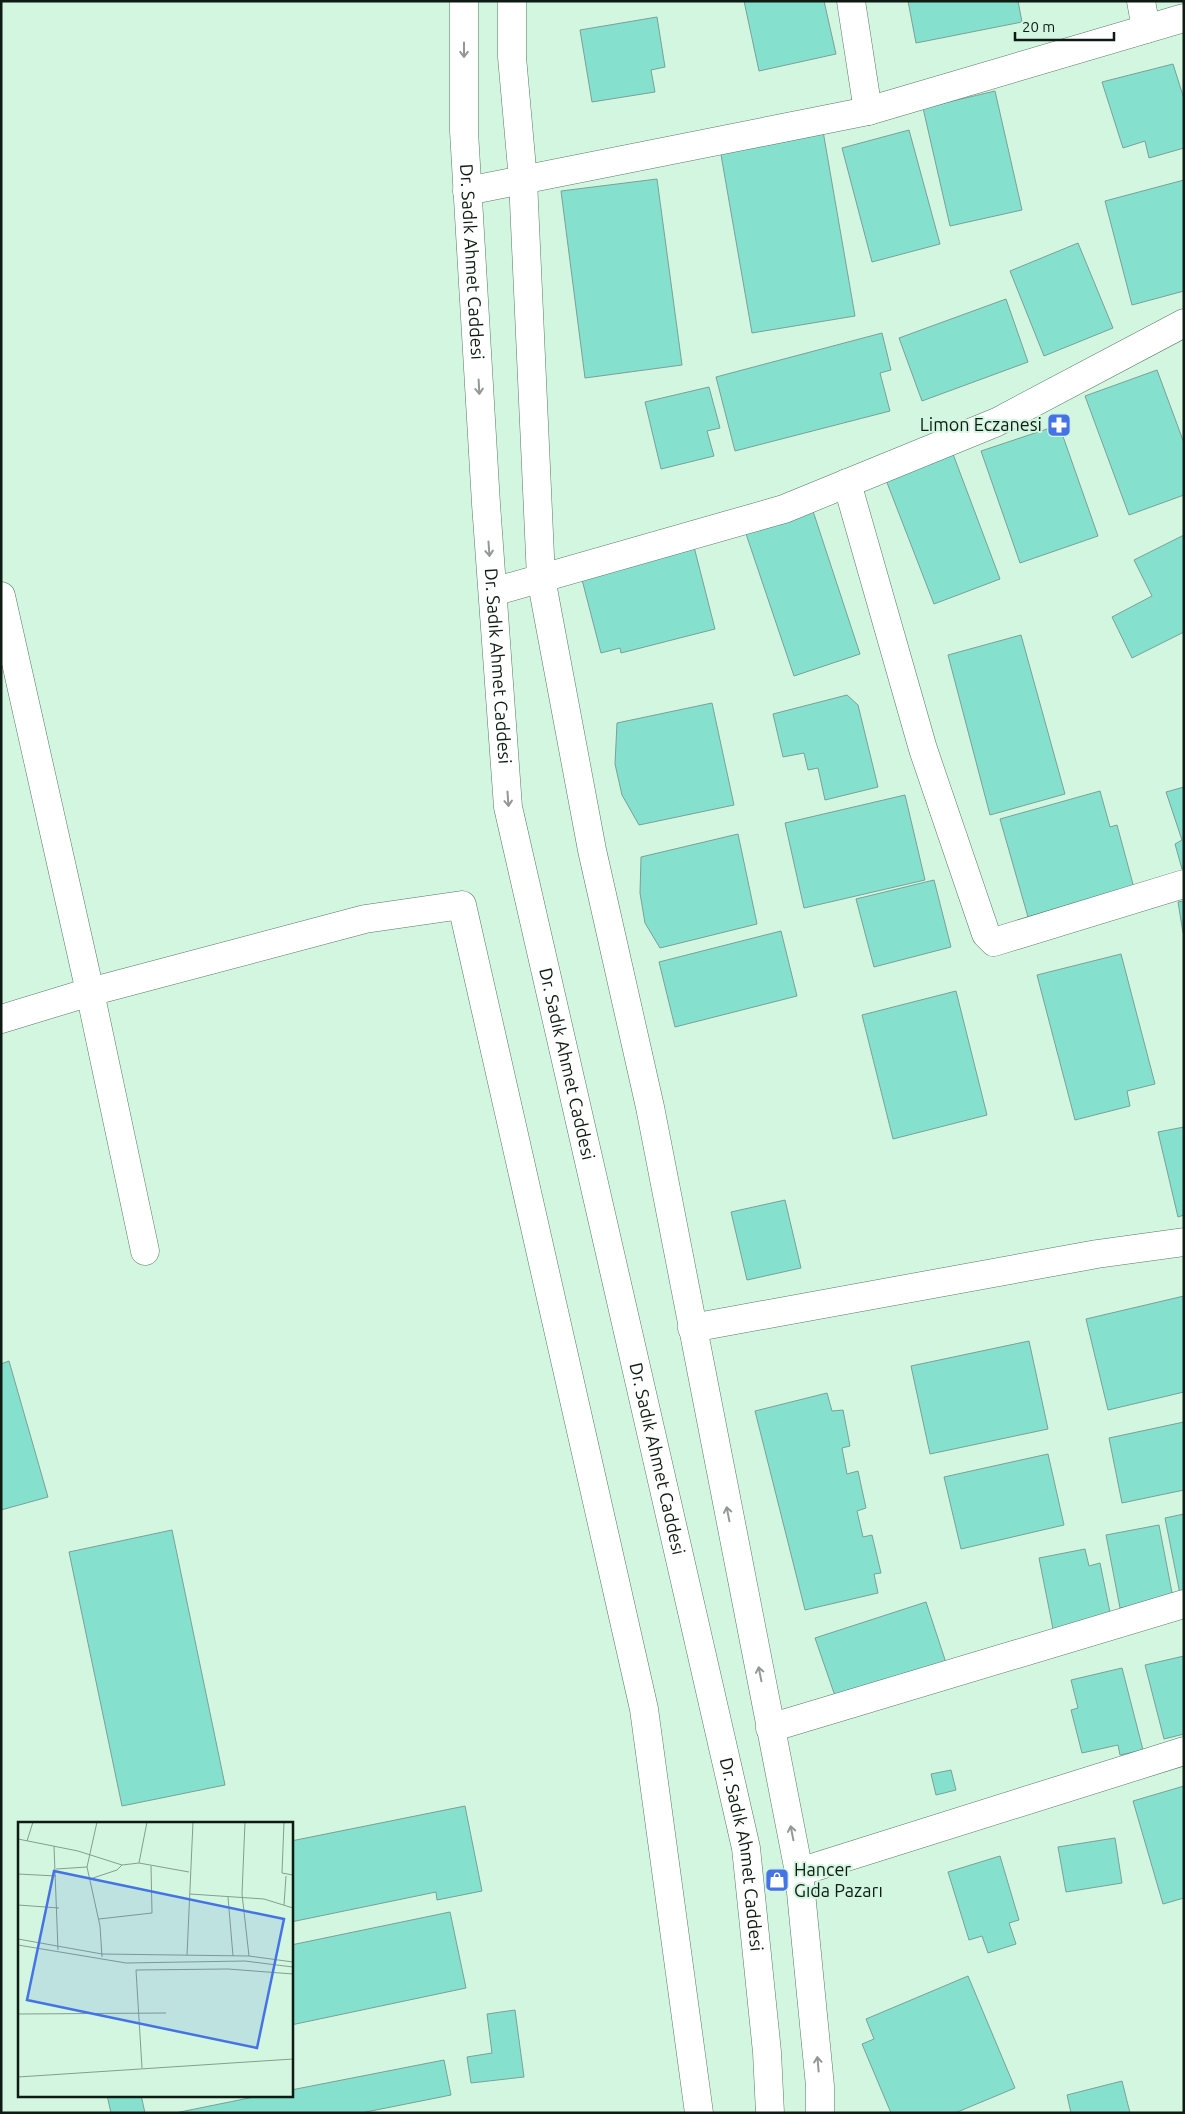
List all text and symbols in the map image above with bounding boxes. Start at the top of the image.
scale bar [1015,10,1114,42]
text: 20 m [1022,18,1055,35]
one-way arrow [459,42,469,58]
street label: Dr. Sadık Ahmet Caddesi [457,163,488,360]
one-way arrow [474,379,483,395]
pharmacy icon: Limon Eczanesi [1046,412,1072,438]
place label: Limon Eczanesi [920,414,1042,434]
one-way arrow [485,541,494,557]
street label: Dr. Sadık Ahmet Caddesi [482,567,516,764]
one-way arrow [503,790,513,806]
street label: Dr. Sadık Ahmet Caddesi [536,966,599,1162]
street label: Dr. Sadık Ahmet Caddesi [626,1361,690,1556]
one-way arrow [723,1507,733,1523]
one-way arrow [754,1666,764,1682]
street label: Dr. Sadık Ahmet Caddesi [717,1755,768,1952]
inset map [18,1822,292,2096]
one-way arrow [786,1826,796,1842]
place label: Hancer Gıda Pazarı [794,1859,883,1900]
shop icon: Hancer Gıda Pazarı [764,1867,790,1893]
one-way arrow [813,2056,822,2072]

